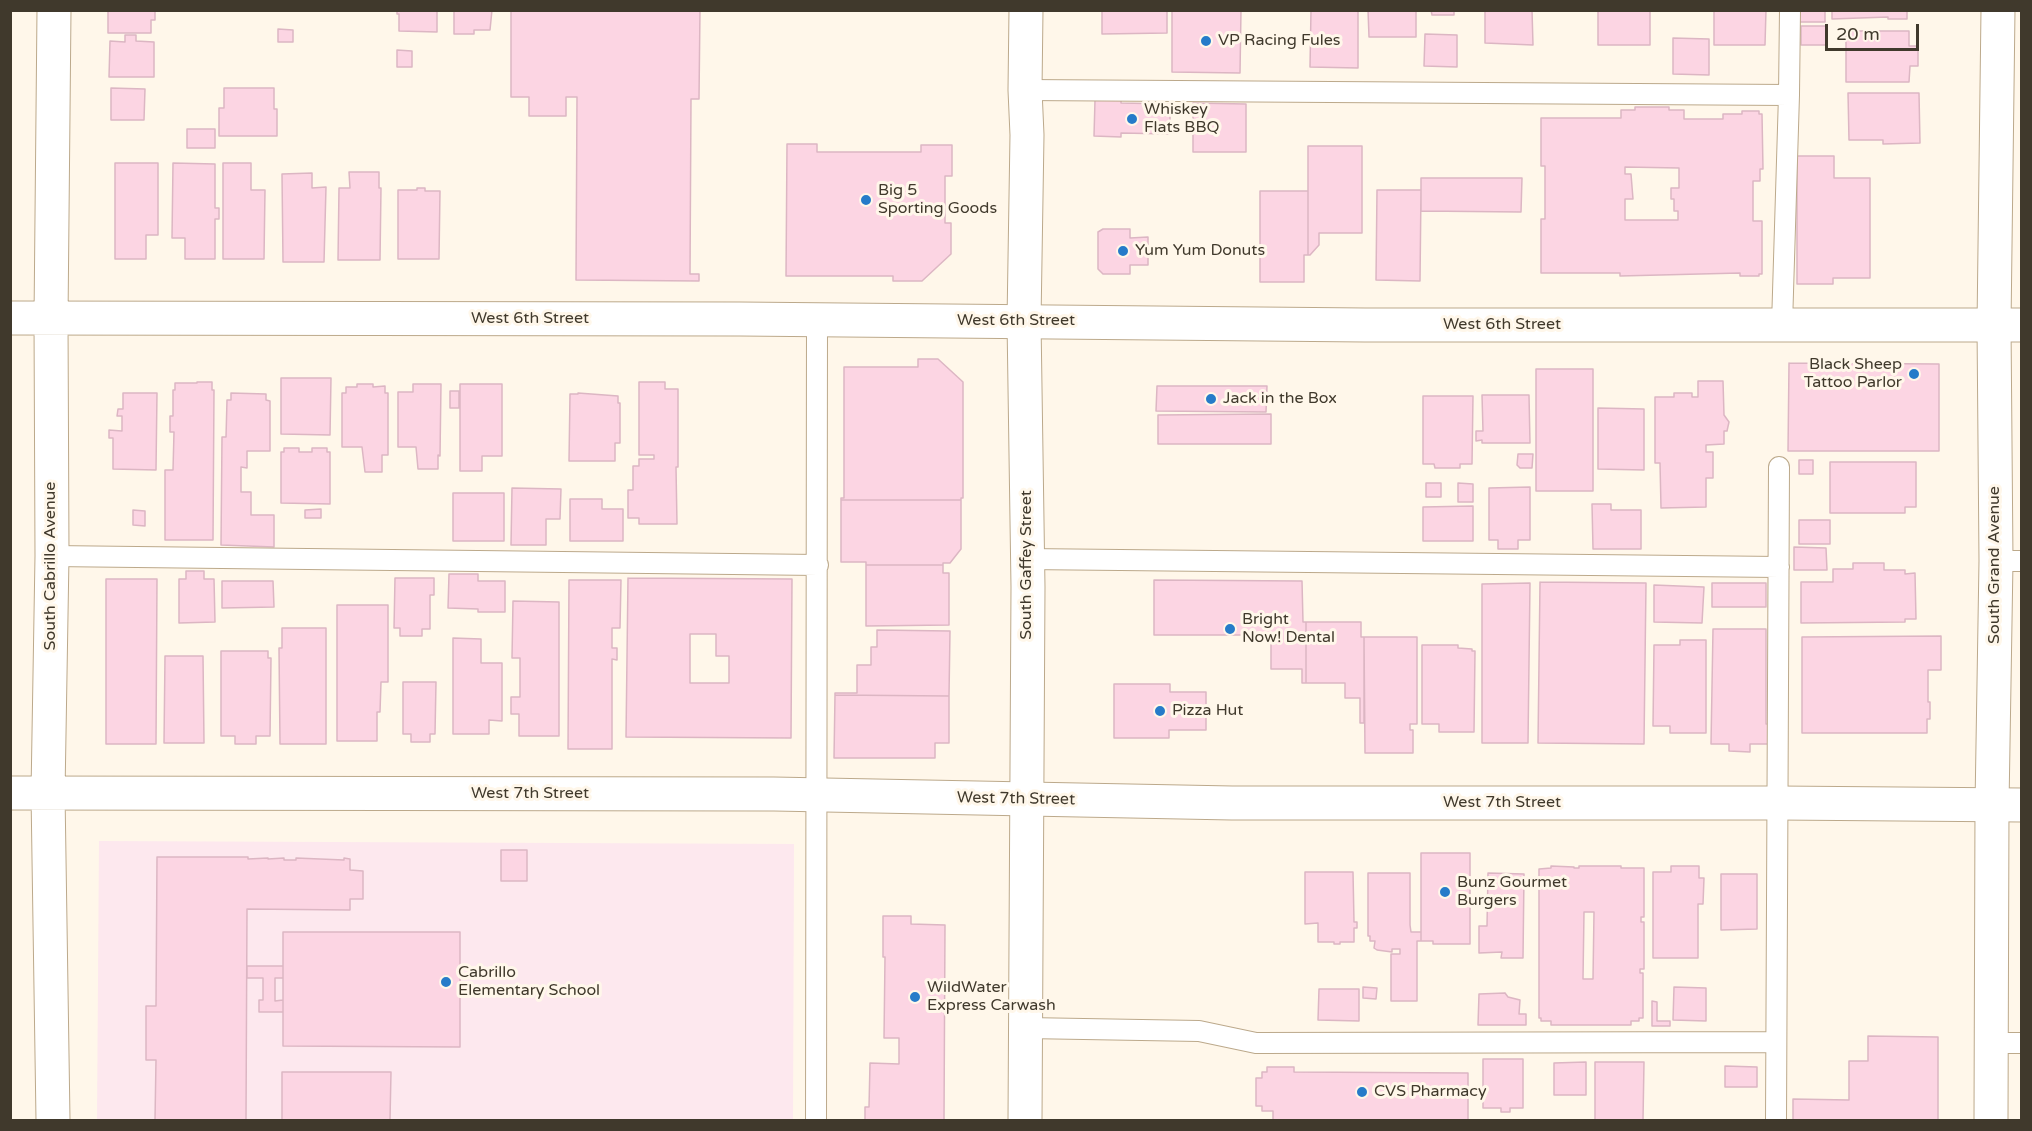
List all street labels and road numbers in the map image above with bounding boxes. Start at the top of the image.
street label: West 6th Street [471,309,589,329]
street label: West 6th Street [957,311,1075,331]
street label: West 6th Street [1443,315,1561,335]
street label: South Cabrillo Avenue [41,482,61,650]
street label: South Grand Avenue [1985,486,2005,644]
street label: South Gaffey Street [1017,490,1037,640]
street label: West 7th Street [471,784,589,804]
street label: West 7th Street [957,788,1075,810]
street label: West 7th Street [1443,793,1561,813]

